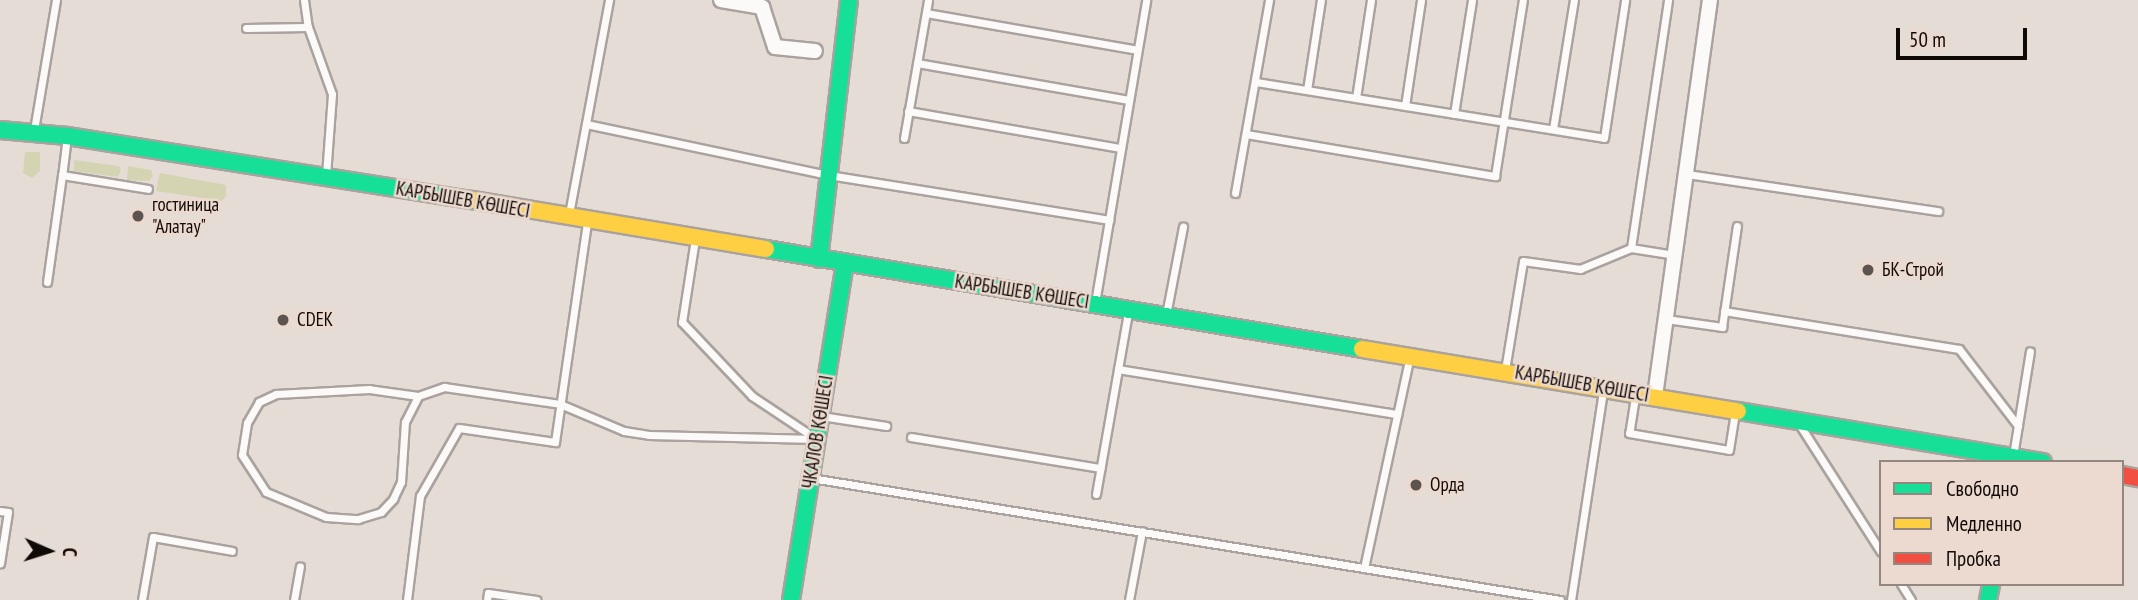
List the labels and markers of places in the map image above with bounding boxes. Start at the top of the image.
place label: гостиница "Алатау" [152,194,219,238]
marker: гостиница "Алатау" [130,208,146,224]
place label: БК-Строй [1882,259,1944,281]
marker: БК-Строй [1860,262,1876,278]
place label: CDEK [297,309,333,331]
marker: CDEK [275,312,291,328]
place label: Орда [1430,474,1465,496]
marker: Орда [1408,477,1424,493]

